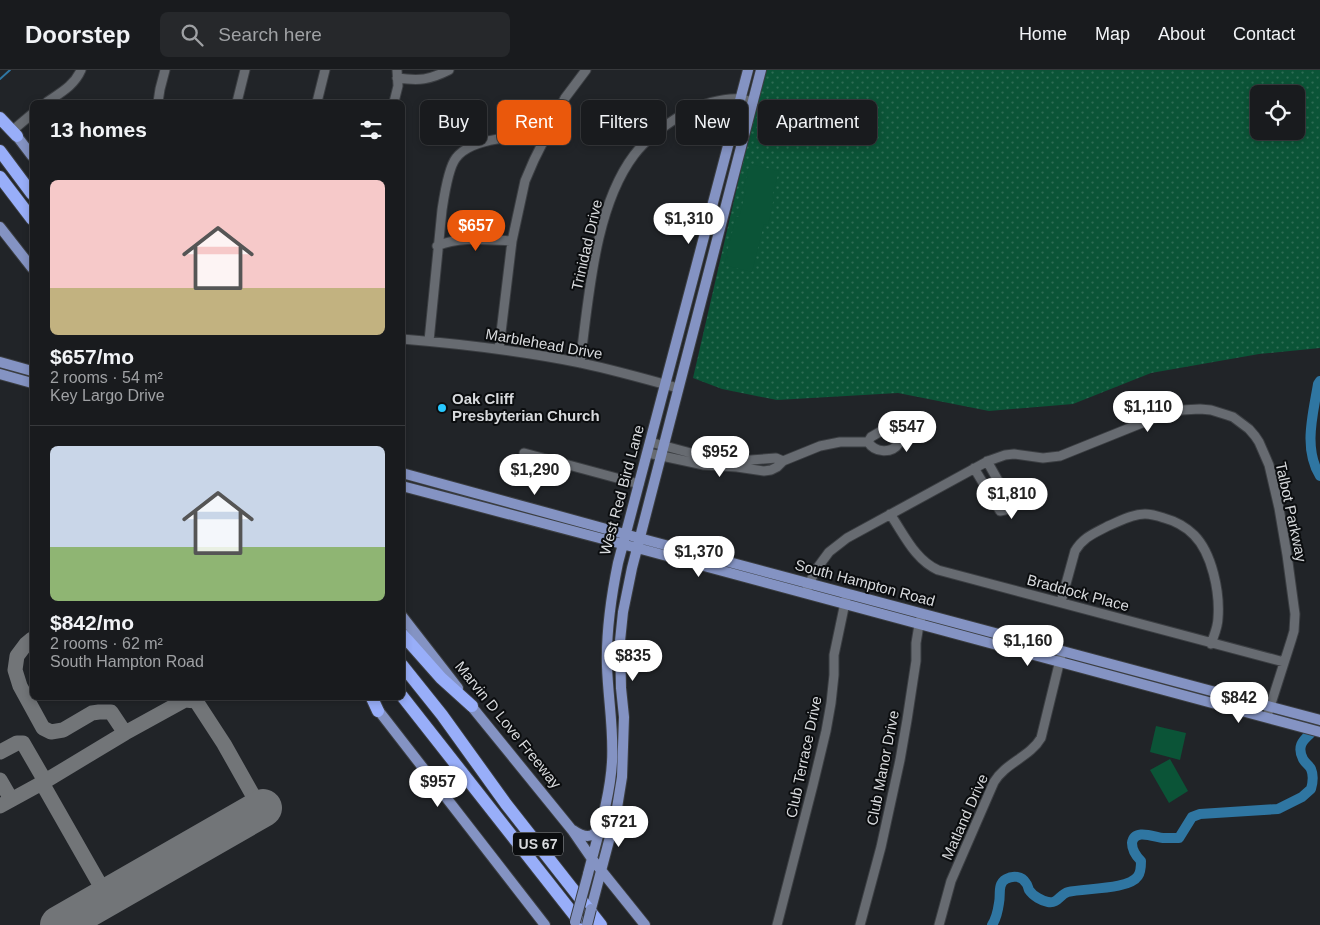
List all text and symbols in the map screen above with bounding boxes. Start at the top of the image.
search box [160,12,510,57]
text: Doorstep [25,21,130,48]
icon: search [178,21,206,49]
text: Search here [218,24,322,45]
text: Home [1019,24,1067,44]
text: Map [1095,24,1130,44]
text: About [1158,24,1205,44]
text: Contact [1233,24,1295,44]
map controls [1250,85,1305,140]
button: locate [1250,85,1305,140]
chip: Buy [420,100,487,145]
chip: Rent [497,100,571,145]
chip: Filters [581,100,666,145]
chip: New [676,100,748,145]
chip: Apartment [758,100,877,145]
icon: filters [357,116,385,144]
text: 13 homes [50,118,147,141]
street label: Trinidad Drive [568,198,605,292]
pin: $1,310 [648,202,730,245]
pin: $657 [446,210,506,252]
text: $1,310 [665,210,713,227]
icon: home [173,213,263,303]
text: $657 [458,217,494,234]
street label: Marblehead Drive [484,325,604,362]
text: $657/mo [50,345,134,368]
text: 2 rooms · 54 m² [50,369,163,386]
text: Key Largo Drive [50,387,165,404]
place label: Oak Cliff Presbyterian Church [452,390,600,424]
pin: $1,110 [1107,390,1189,433]
text: $1,110 [1124,398,1172,415]
marker: Oak Cliff Presbyterian Church [436,402,448,414]
pin: $547 [877,410,937,453]
text: $547 [889,418,925,435]
street label: West Red Bird Lane [596,423,647,557]
pin: $952 [690,436,750,478]
text: $952 [702,443,738,460]
pin: $1,290 [494,454,576,496]
street label: Talbot Parkway [1273,460,1310,564]
text: $1,290 [511,461,559,478]
icon: home [173,478,263,568]
pin: $1,810 [971,478,1053,520]
text: $1,810 [988,485,1036,502]
pin: $1,370 [658,536,740,578]
text: $1,370 [675,543,723,560]
street label: South Hampton Road [793,556,937,609]
street label: Braddock Place [1025,571,1131,614]
text: $842/mo [50,611,134,634]
pin: $1,160 [987,624,1069,667]
text: $1,160 [1004,632,1052,649]
text: 2 rooms · 62 m² [50,635,163,652]
pin: $835 [603,640,663,682]
text: $835 [615,647,651,664]
text: South Hampton Road [50,653,204,670]
street label: Marvin D Love Freeway [452,658,565,792]
pin: $842 [1209,682,1269,724]
text: $842 [1221,689,1257,706]
street label: Club Terrace Drive [782,695,825,819]
street label: Club Manor Drive [863,709,902,827]
pin: $957 [408,766,468,808]
street label: Matland Drive [938,771,991,863]
text: $957 [420,773,456,790]
pin: $721 [589,806,649,848]
text: $721 [601,813,637,830]
road number: US 67 [513,832,563,856]

